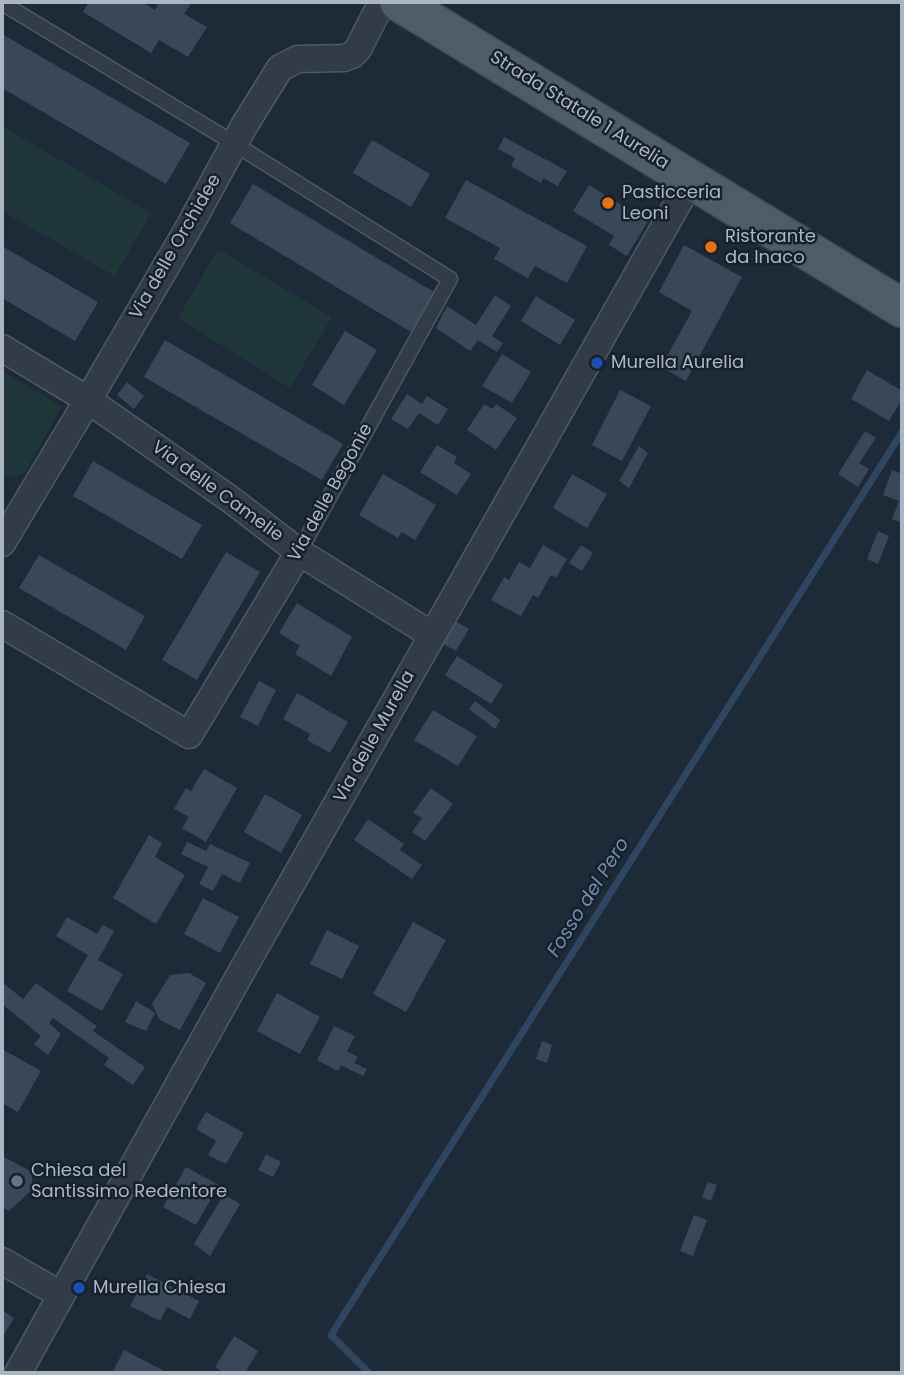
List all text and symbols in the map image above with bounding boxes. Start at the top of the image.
street label: Strada Statale 1 Aurelia [486,47,672,175]
street label: Via delle Orchidee [126,171,226,323]
place label: Pasticceria Leoni [622,182,721,224]
marker: Pasticceria Leoni [600,195,616,211]
place label: Ristorante da Inaco [725,226,816,268]
marker: Ristorante da Inaco [703,239,719,255]
place label: Murella Aurelia [611,352,744,374]
marker: Murella Aurelia [589,355,605,371]
street label: Via delle Begonie [284,420,378,566]
street label: Via delle Camelie [147,437,287,547]
street label: Via delle Murella [330,667,420,807]
water label: Fosso del Pero [543,834,635,962]
place label: Chiesa del Santissimo Redentore [31,1160,227,1202]
marker: Chiesa del Santissimo Redentore [9,1173,25,1189]
place label: Murella Chiesa [93,1277,226,1299]
marker: Murella Chiesa [71,1280,87,1296]

